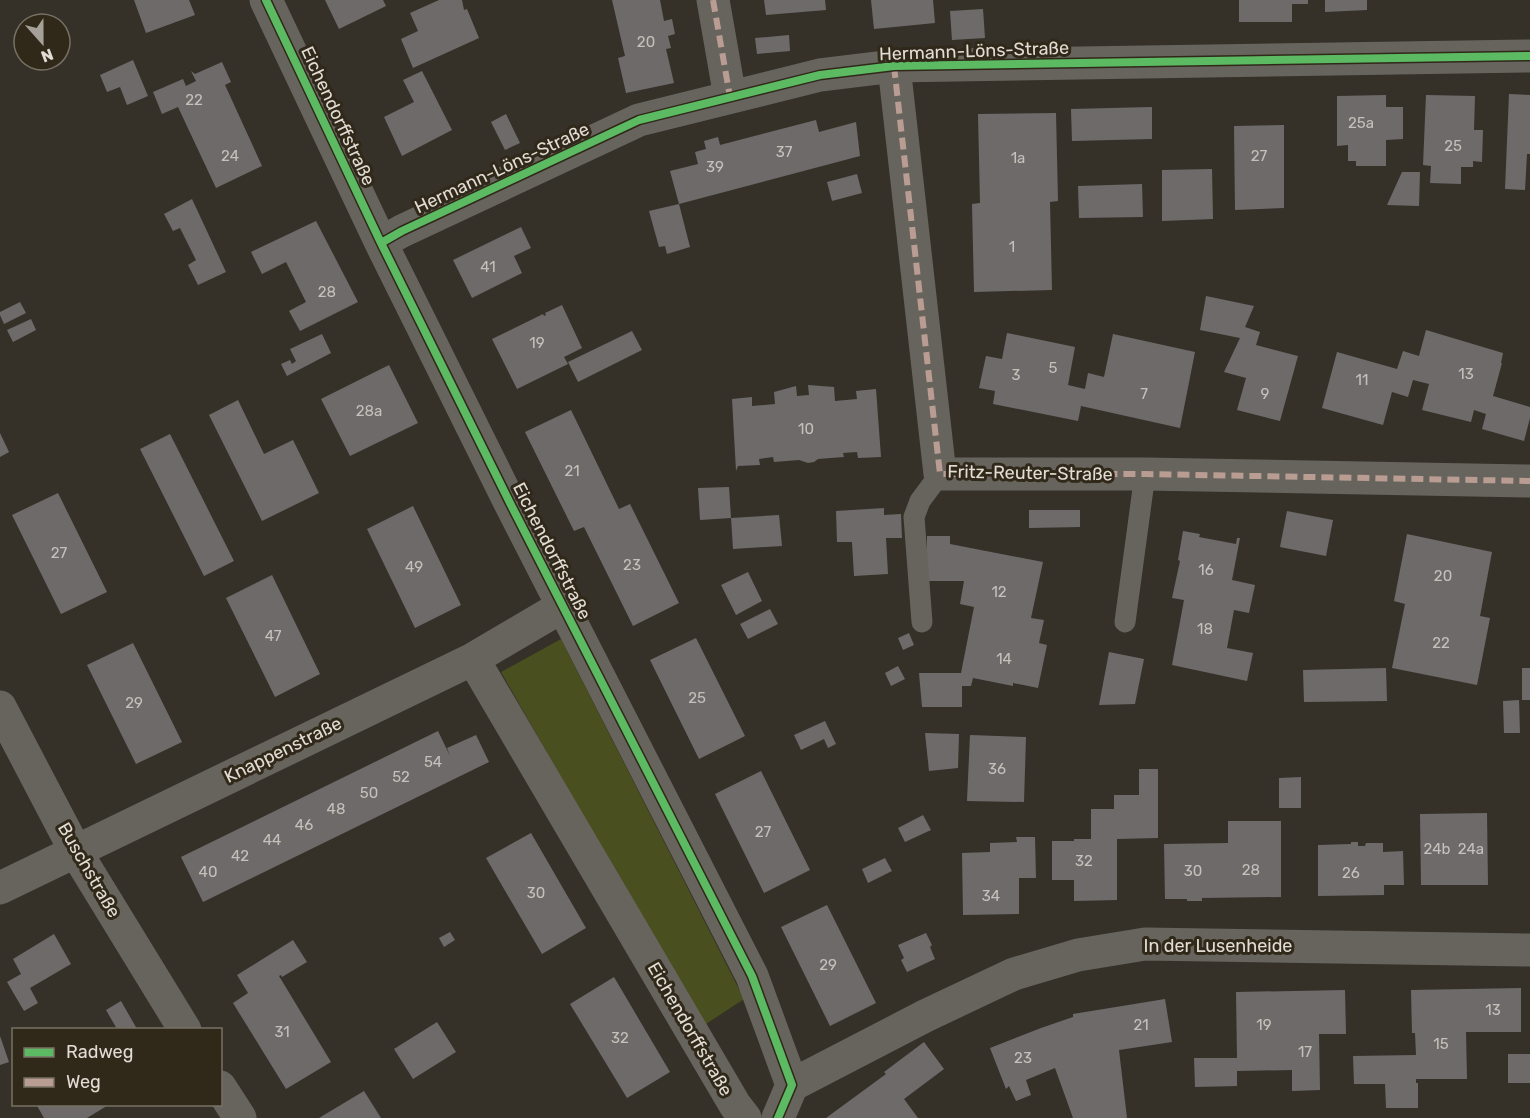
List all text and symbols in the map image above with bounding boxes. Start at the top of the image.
north arrow [12,12,72,72]
house number: 20 [637,33,655,51]
street label: Hermann-Löns-Straße [879,37,1069,65]
street label: Eichendorffstraße [296,43,380,189]
text: N [38,45,56,66]
house number: 22 [185,91,203,109]
house number: 25a [1348,114,1374,132]
street label: Hermann-Löns-Straße [411,118,593,218]
house number: 25 [1444,137,1462,155]
house number: 37 [776,143,793,161]
house number: 24 [221,147,239,165]
house number: 27 [1251,147,1268,165]
house number: 1a [1011,149,1025,167]
house number: 39 [706,158,724,176]
house number: 1 [1009,238,1015,256]
house number: 41 [480,258,496,276]
house number: 28 [318,283,336,301]
house number: 19 [529,334,545,352]
house number: 5 [1049,359,1058,377]
house number: 13 [1458,365,1474,383]
house number: 3 [1011,366,1021,384]
house number: 11 [1356,371,1368,389]
house number: 7 [1140,385,1148,403]
house number: 9 [1261,385,1270,403]
house number: 28a [356,402,382,420]
house number: 10 [798,420,814,438]
street label: Fritz-Reuter-Straße [947,461,1113,485]
house number: 21 [564,462,580,480]
street label: Eichendorffstraße [508,479,596,623]
house number: 27 [51,544,68,562]
house number: 23 [623,556,641,574]
house number: 49 [405,558,423,576]
house number: 16 [1198,561,1214,579]
house number: 20 [1434,567,1452,585]
house number: 12 [991,583,1007,601]
house number: 18 [1197,620,1213,638]
house number: 47 [265,627,282,645]
house number: 22 [1432,634,1450,652]
house number: 14 [996,650,1012,668]
house number: 25 [688,689,706,707]
house number: 29 [125,694,143,712]
street label: Knappenstraße [221,712,345,788]
house number: 54 [424,753,442,771]
house number: 36 [988,760,1006,778]
house number: 52 [392,768,410,786]
house number: 50 [360,784,378,802]
house number: 48 [327,800,345,818]
house number: 46 [295,816,313,834]
street label: Buschstraße [53,818,125,922]
house number: 27 [755,823,772,841]
house number: 44 [263,831,281,849]
house number: 24b [1424,840,1451,858]
house number: 24a [1458,840,1484,858]
house number: 42 [231,847,249,865]
house number: 32 [1075,852,1093,870]
house number: 28 [1242,861,1260,879]
house number: 30 [1184,862,1202,880]
house number: 40 [199,863,217,881]
house number: 26 [1342,864,1360,882]
house number: 30 [527,884,545,902]
house number: 34 [982,887,1000,905]
street label: In der Lusenheide [1144,935,1292,957]
house number: 29 [819,956,837,974]
street label: Eichendorffstraße [643,958,737,1100]
house number: 13 [1485,1001,1501,1019]
house number: 21 [1133,1016,1149,1034]
house number: 19 [1256,1016,1272,1034]
house number: 31 [274,1023,290,1041]
legend [12,1028,222,1106]
house number: 32 [611,1029,629,1047]
house number: 15 [1433,1035,1449,1053]
text: Radweg [66,1041,133,1063]
house number: 17 [1298,1043,1312,1061]
house number: 23 [1014,1049,1032,1067]
text: Weg [66,1071,101,1093]

